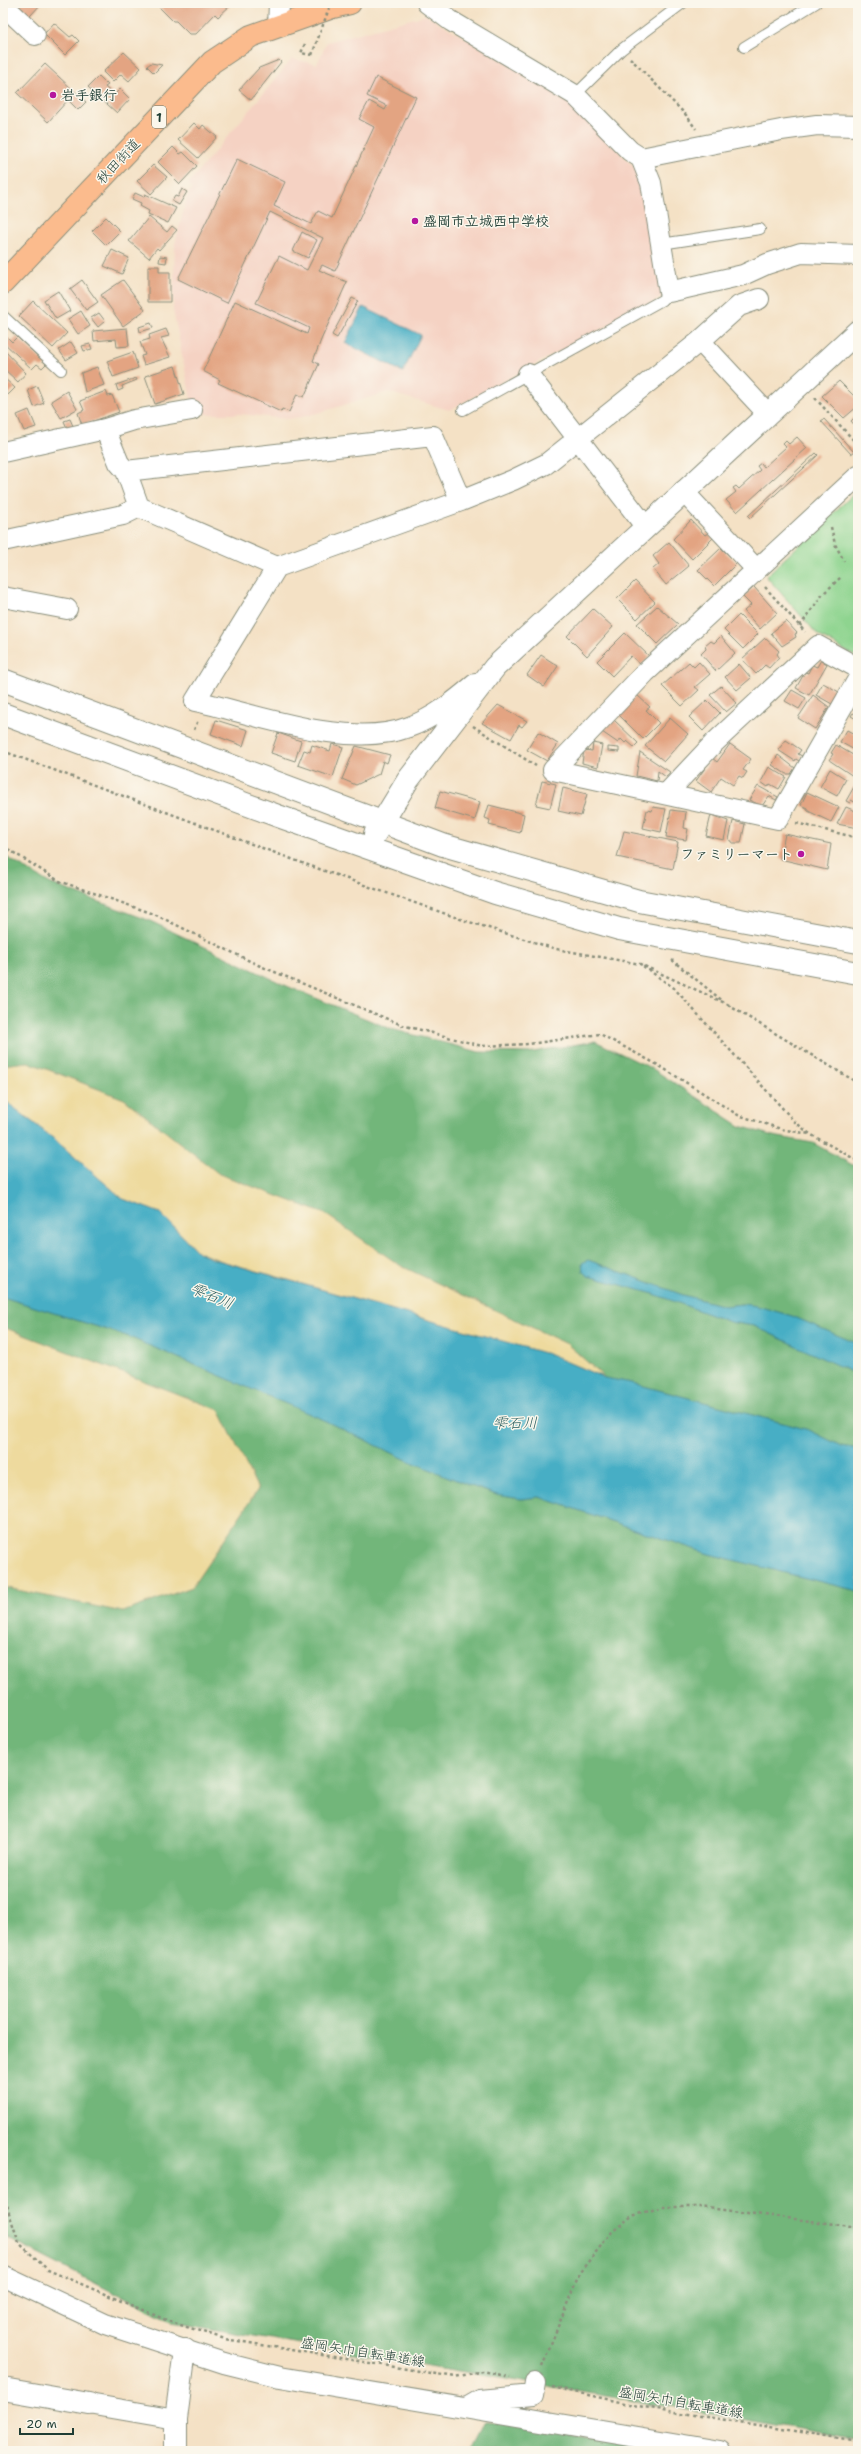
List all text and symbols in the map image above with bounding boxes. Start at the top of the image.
place label: 岩手銀行 [61,86,117,104]
marker: 岩手銀行 [48,90,58,100]
road number: 1 [152,106,166,128]
street label: 秋田街道 [92,134,144,188]
place label: 盛岡市立城西中学校 [423,212,549,230]
marker: 盛岡市立城西中学校 [410,216,420,226]
place label: ファミリーマート [680,845,793,863]
marker: ファミリーマート [796,849,806,859]
water label: 雫石川 [187,1278,237,1314]
water label: 雫石川 [492,1413,538,1433]
street label: 盛岡矢巾自転車道線 [299,2333,427,2371]
street label: 盛岡矢巾自転車道線 [617,2382,745,2422]
scale bar [20,2410,73,2436]
text: 20 m [26,2416,57,2432]

